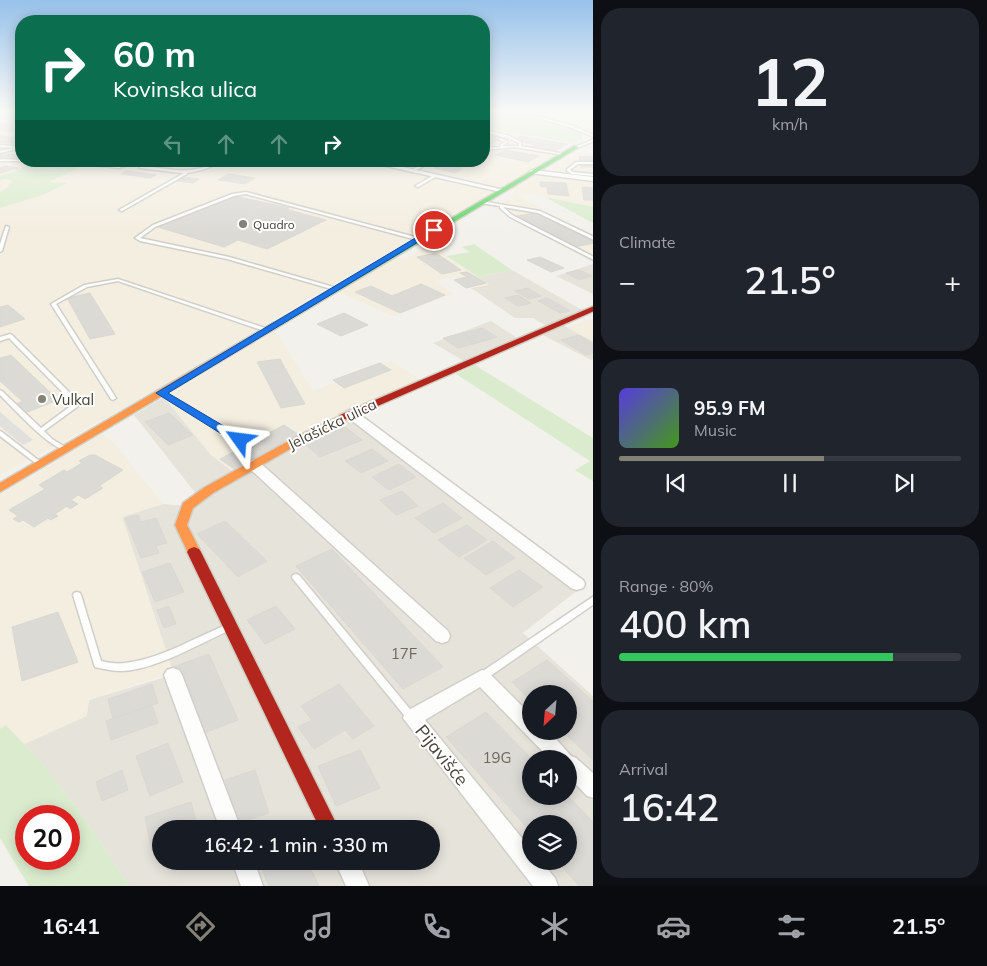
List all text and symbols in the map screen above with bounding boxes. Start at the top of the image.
text: 60 m [113,32,196,76]
icon: right [30,35,95,100]
text: 12 [751,41,829,122]
text: Kovinska ulica [113,75,257,103]
text: km/h [772,114,808,134]
icon: left [159,130,187,158]
icon: ahead [212,130,240,158]
icon: ahead [265,130,293,158]
icon: right [318,130,346,158]
pin [413,209,455,251]
icon: arrive [420,216,448,244]
place label: Quadro [253,217,295,232]
marker: Quadro [237,218,249,230]
text: Climate [619,232,675,252]
text: 21.5° [744,256,836,304]
text: − [619,264,636,299]
text: + [944,264,961,299]
place label: Vulkal [52,390,94,409]
marker: Vulkal [36,393,48,405]
street label: Jelašićka ulica [284,394,380,454]
text: 95.9 FM [694,396,766,420]
position arrow [213,413,265,465]
text: Music [694,420,737,440]
icon: previous [662,469,690,497]
icon: pause [776,469,804,497]
icon: next [890,469,918,497]
text: Range · 80% [619,576,714,596]
text: 400 km [619,600,752,648]
house number: 17F [391,644,417,663]
north arrow [522,685,578,740]
map controls [522,685,577,870]
street label: Pijavišće [410,720,474,790]
house number: 19G [483,748,511,767]
button: sound [522,750,577,805]
text: Arrival [619,759,668,779]
text: 16:42 [619,783,719,831]
speed limit sign: 20 [15,805,80,870]
button: layers [522,815,577,870]
text: 16:42 · 1 min · 330 m [203,833,389,857]
icon: directions [183,909,218,944]
icon: music [301,909,336,944]
icon: phone [419,909,454,944]
icon: climate [537,909,572,944]
icon: car [656,909,691,944]
icon: filters [774,909,809,944]
text: 16:41 [42,912,100,940]
text: 21.5° [892,912,945,940]

